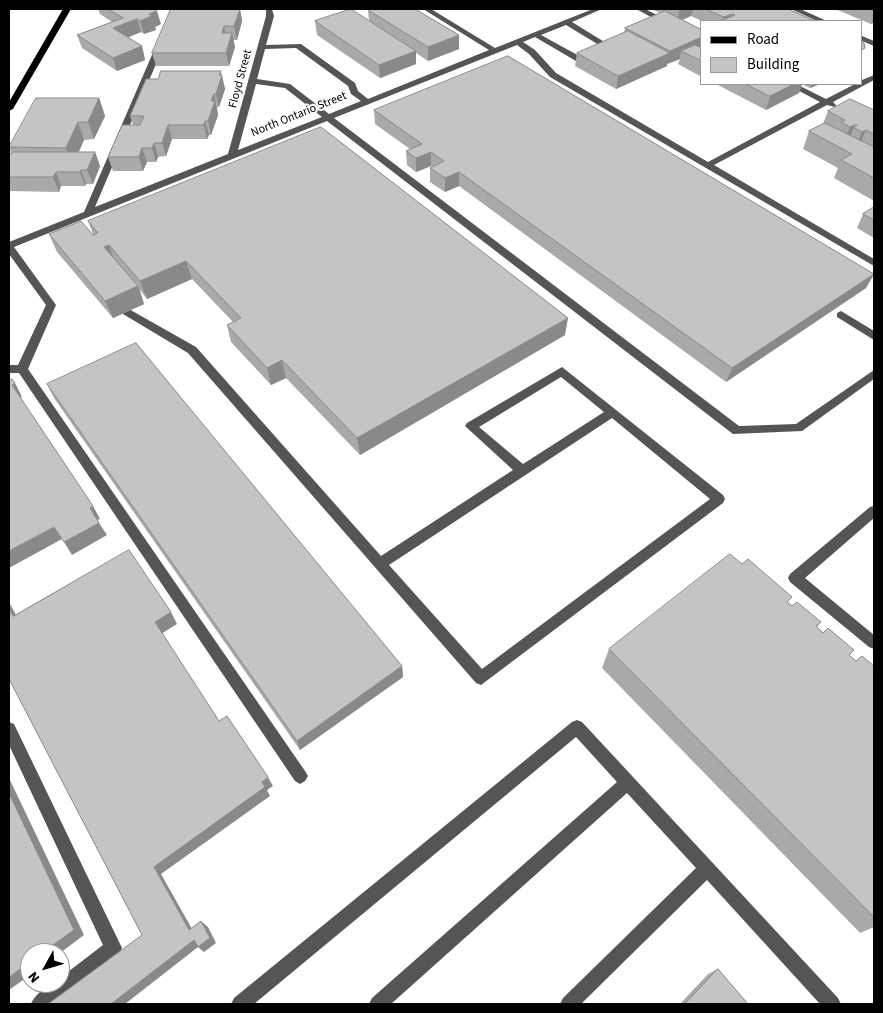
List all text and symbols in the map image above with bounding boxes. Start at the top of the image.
legend [700,20,863,85]
text: Road [747,29,779,50]
street label: Floyd Street [226,48,256,110]
text: Building [747,54,799,75]
street label: North Ontario Street [249,89,349,141]
north arrow [20,943,70,993]
text: N [23,967,45,987]

